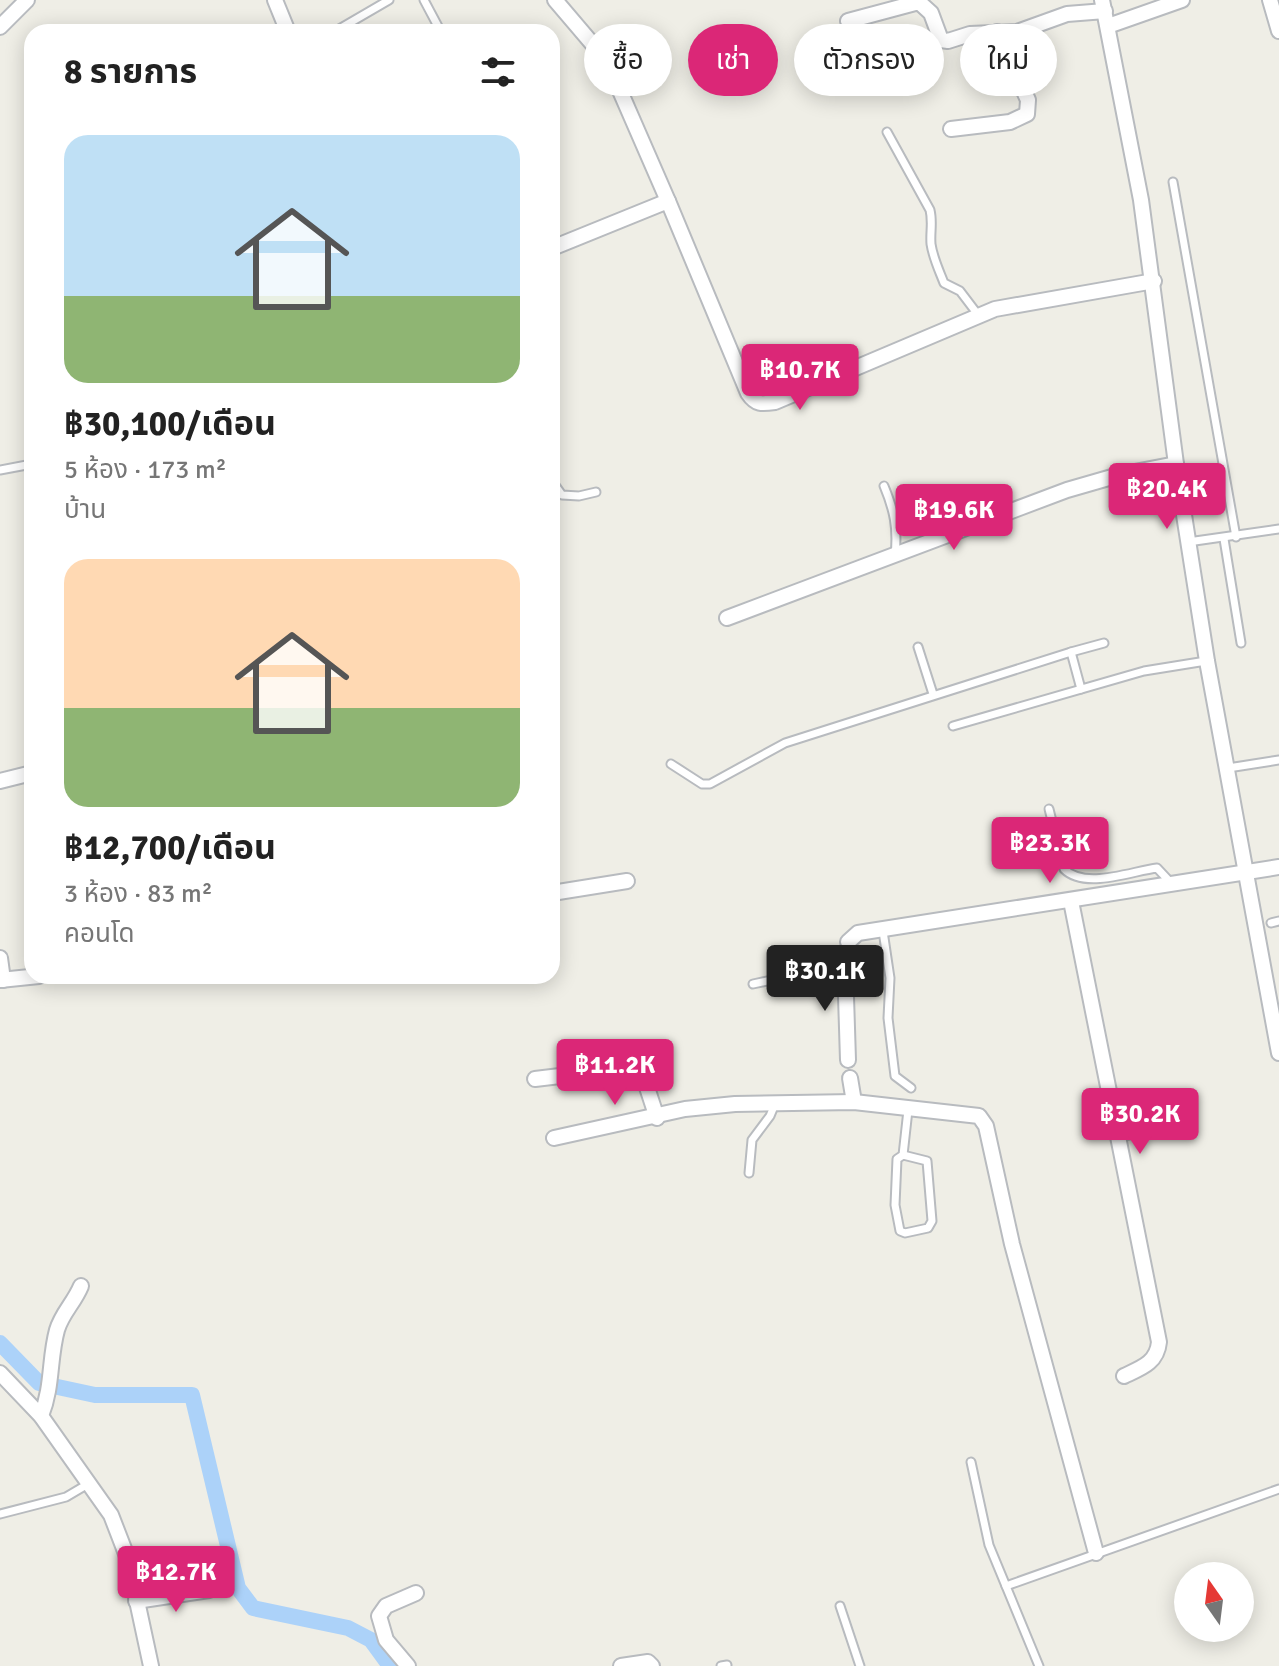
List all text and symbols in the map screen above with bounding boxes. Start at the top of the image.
chip: ซื้อ [584,24,672,96]
chip: เช่า [688,24,778,96]
chip: ตัวกรอง [794,24,944,96]
chip: ใหม่ [960,24,1057,96]
icon: filters [476,50,520,94]
text: 8 รายการ [64,51,197,93]
icon: home [220,187,364,331]
pin: ฿10.7K [735,344,865,412]
text: ฿10.7K [760,354,840,386]
text: ฿30,100/เดือน [64,403,276,445]
text: 5 ห้อง · 173 m² [64,454,227,486]
pin: ฿20.4K [1102,463,1232,531]
text: ฿20.4K [1127,473,1207,505]
pin: ฿19.6K [889,484,1019,552]
text: บ้าน [64,494,106,526]
text: ฿19.6K [914,494,994,526]
icon: home [220,611,364,755]
pin: ฿23.3K [985,817,1115,885]
text: ฿12,700/เดือน [64,827,276,869]
text: ฿23.3K [1010,827,1090,859]
text: 3 ห้อง · 83 m² [64,878,213,910]
text: คอนโด [64,918,135,950]
pin: ฿30.1K [760,945,890,1013]
text: ฿30.1K [785,955,865,987]
pin: ฿11.2K [550,1039,680,1107]
text: ฿11.2K [575,1049,655,1081]
pin: ฿30.2K [1075,1088,1205,1156]
text: ฿30.2K [1100,1098,1180,1130]
pin: ฿12.7K [111,1546,241,1614]
text: ฿12.7K [136,1556,216,1588]
north arrow [1174,1562,1254,1642]
map controls [1174,1562,1254,1642]

